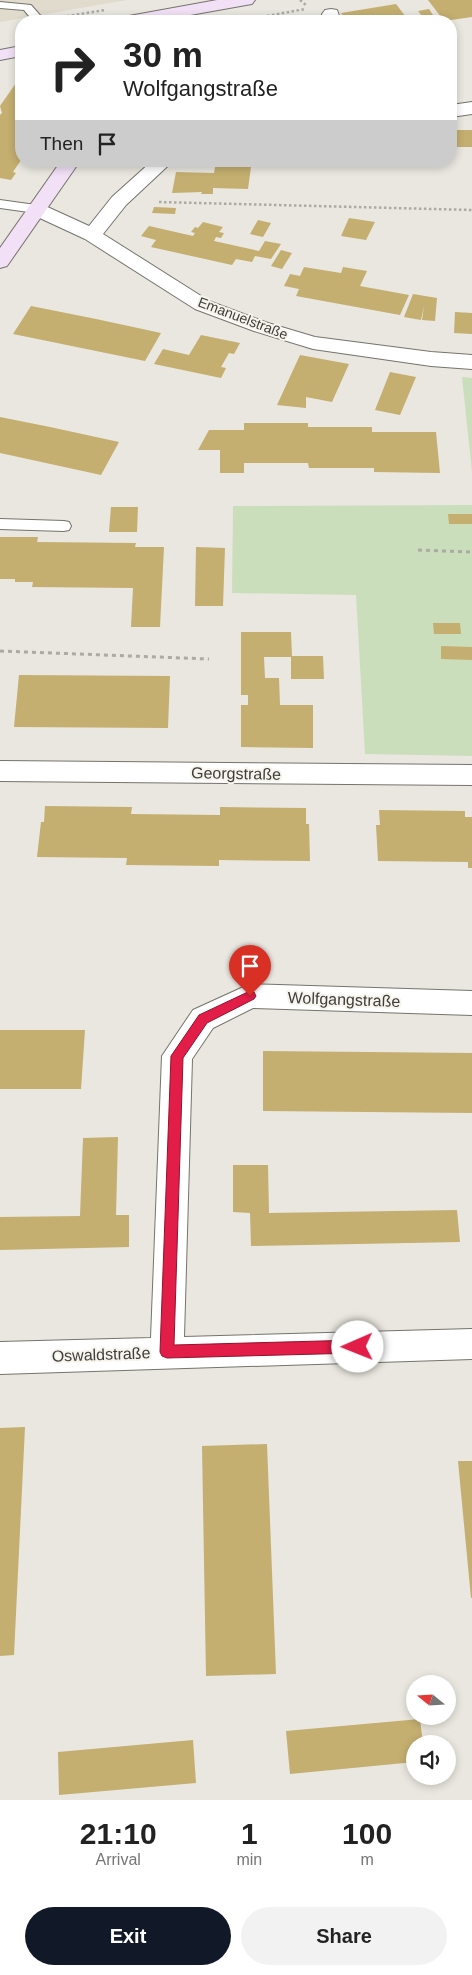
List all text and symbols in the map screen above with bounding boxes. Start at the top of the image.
icon: right [40,35,105,100]
text: 30 m [123,35,203,74]
text: Wolfgangstraße [123,76,278,101]
icon: arrive [93,130,121,158]
text: Then [40,133,83,154]
street label: Emanuelstraße [196,294,290,343]
street label: Georgstraße [191,764,281,783]
pin [229,945,271,996]
icon: arrive [236,952,264,980]
street label: Wolfgangstraße [287,989,401,1010]
position arrow [331,1320,383,1372]
street label: Oswaldstraße [51,1344,151,1365]
north arrow [406,1675,456,1725]
map controls [406,1675,456,1785]
button: sound [406,1735,456,1785]
text: 21:10 [80,1817,157,1850]
text: 1 [241,1817,258,1850]
text: 100 [342,1817,392,1850]
text: Arrival [96,1851,141,1868]
text: min [236,1851,262,1868]
text: m [360,1851,374,1868]
button: Exit [25,1907,231,1965]
button: Share [241,1907,447,1965]

